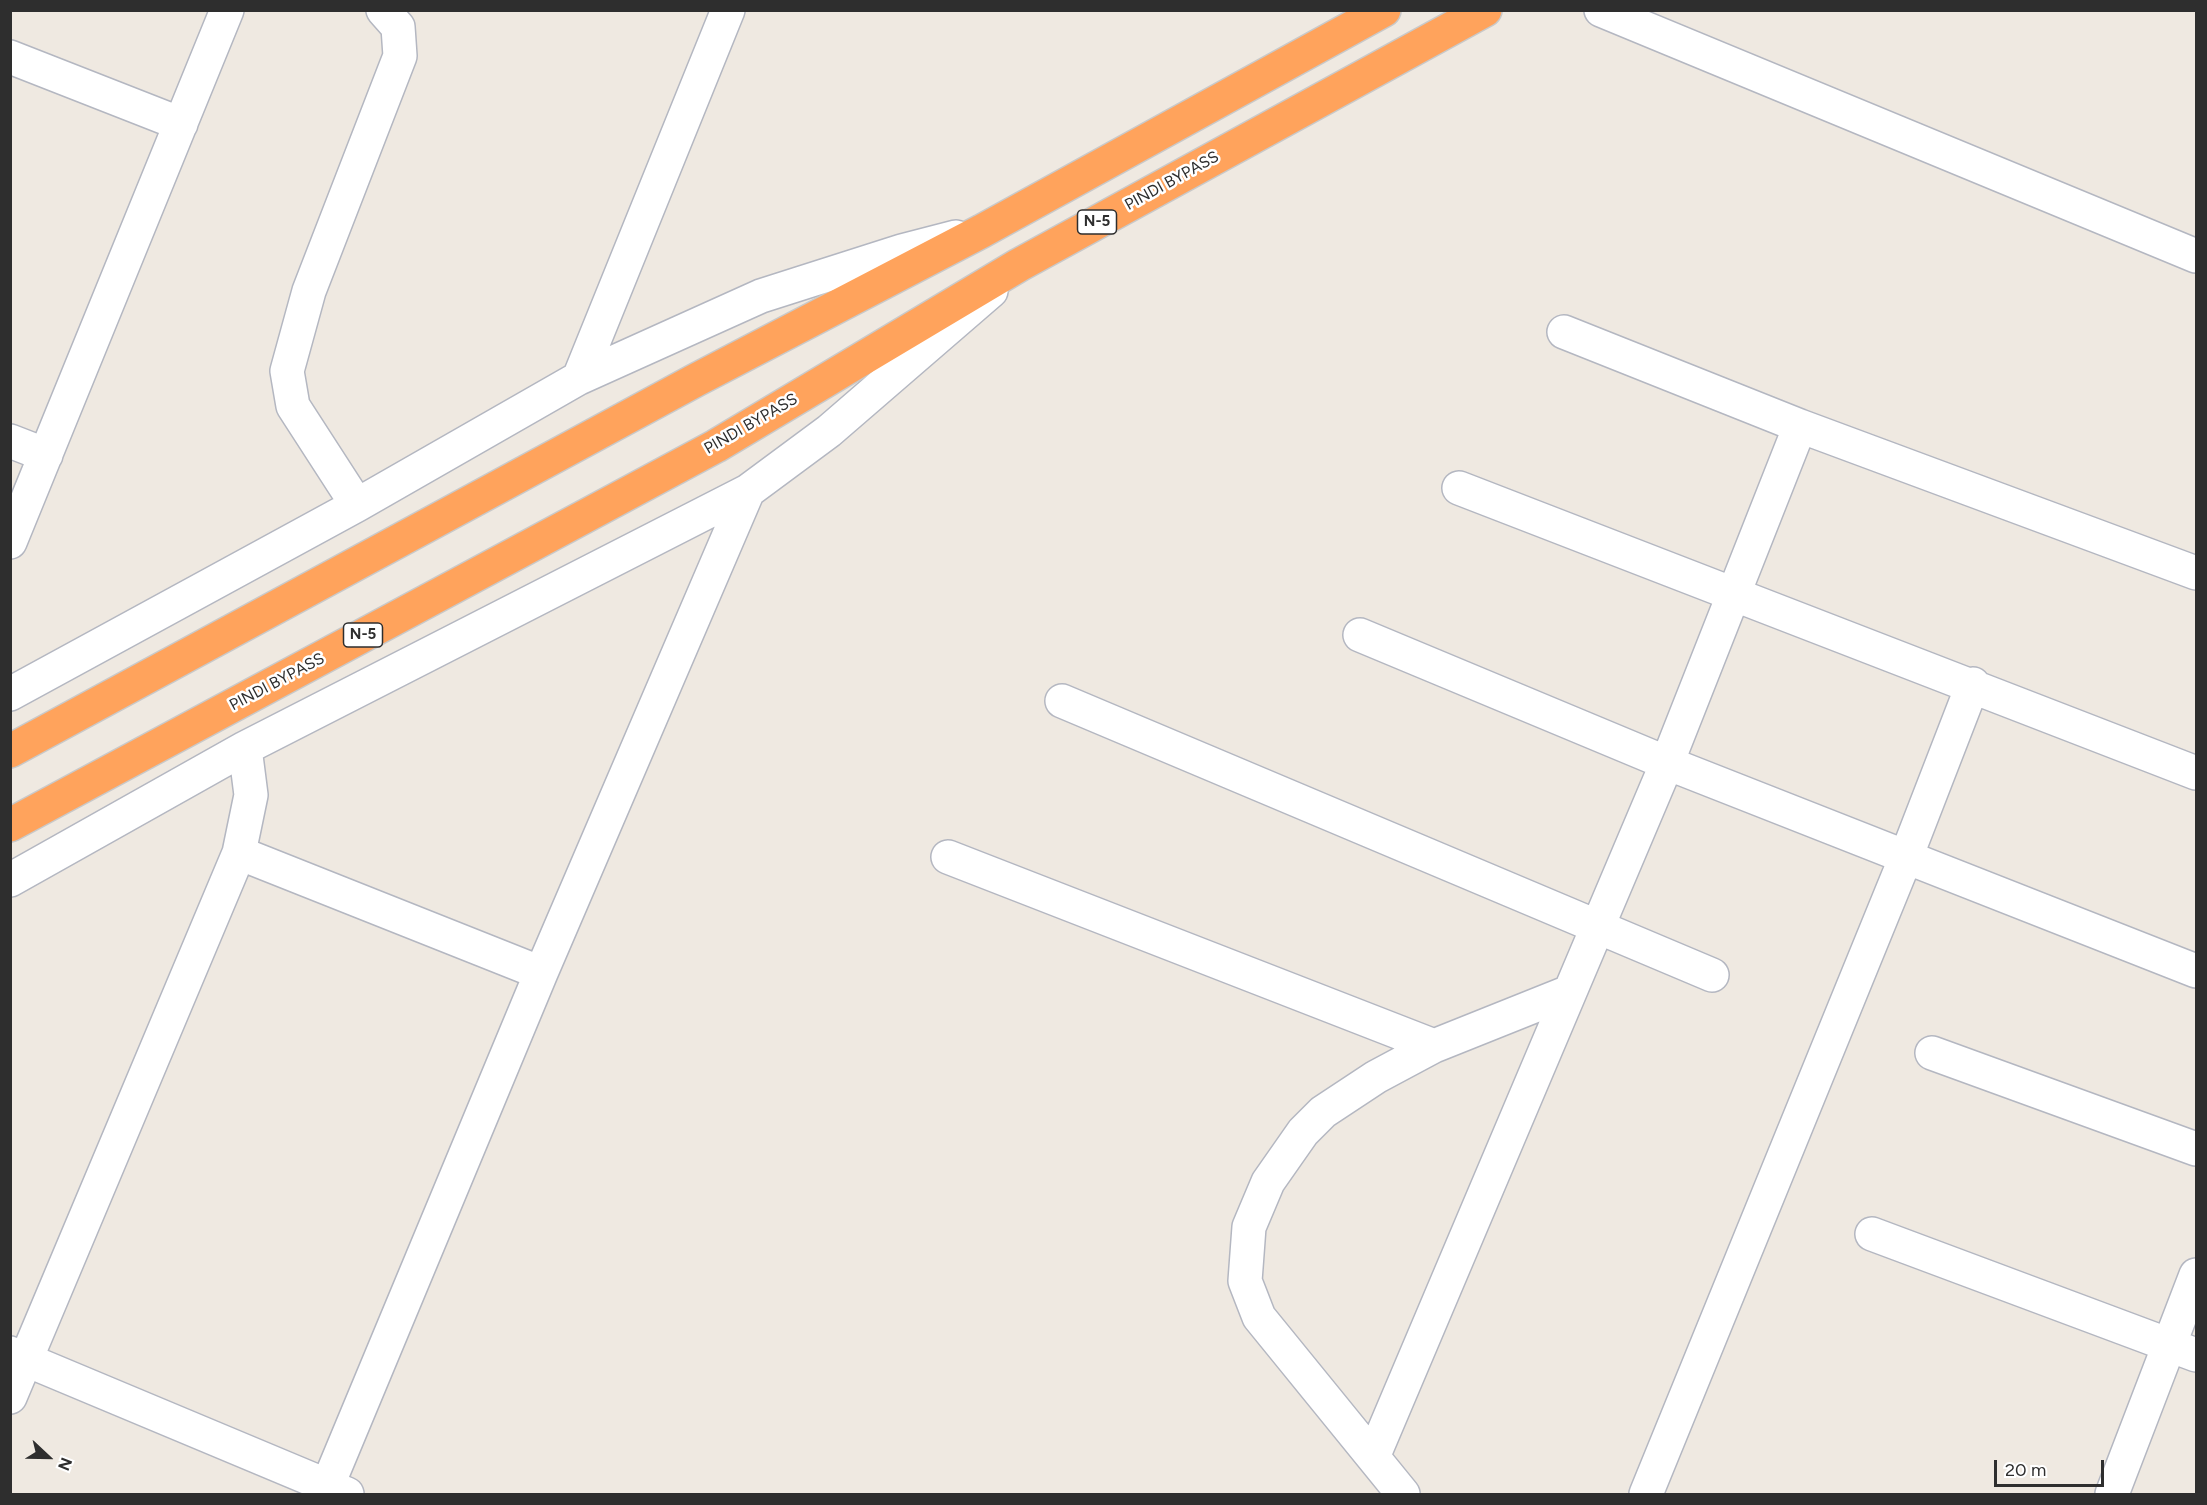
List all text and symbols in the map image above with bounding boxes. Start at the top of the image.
street label: PINDI BYPASS [1122,147,1222,215]
road number: N-5 [1078,210,1116,234]
street label: PINDI BYPASS [701,390,801,458]
road number: N-5 [344,623,382,647]
street label: PINDI BYPASS [226,649,328,715]
north arrow [18,1427,78,1487]
scale bar [1997,1448,2106,1486]
text: N [54,1455,76,1473]
text: 20 m [2005,1459,2046,1481]

